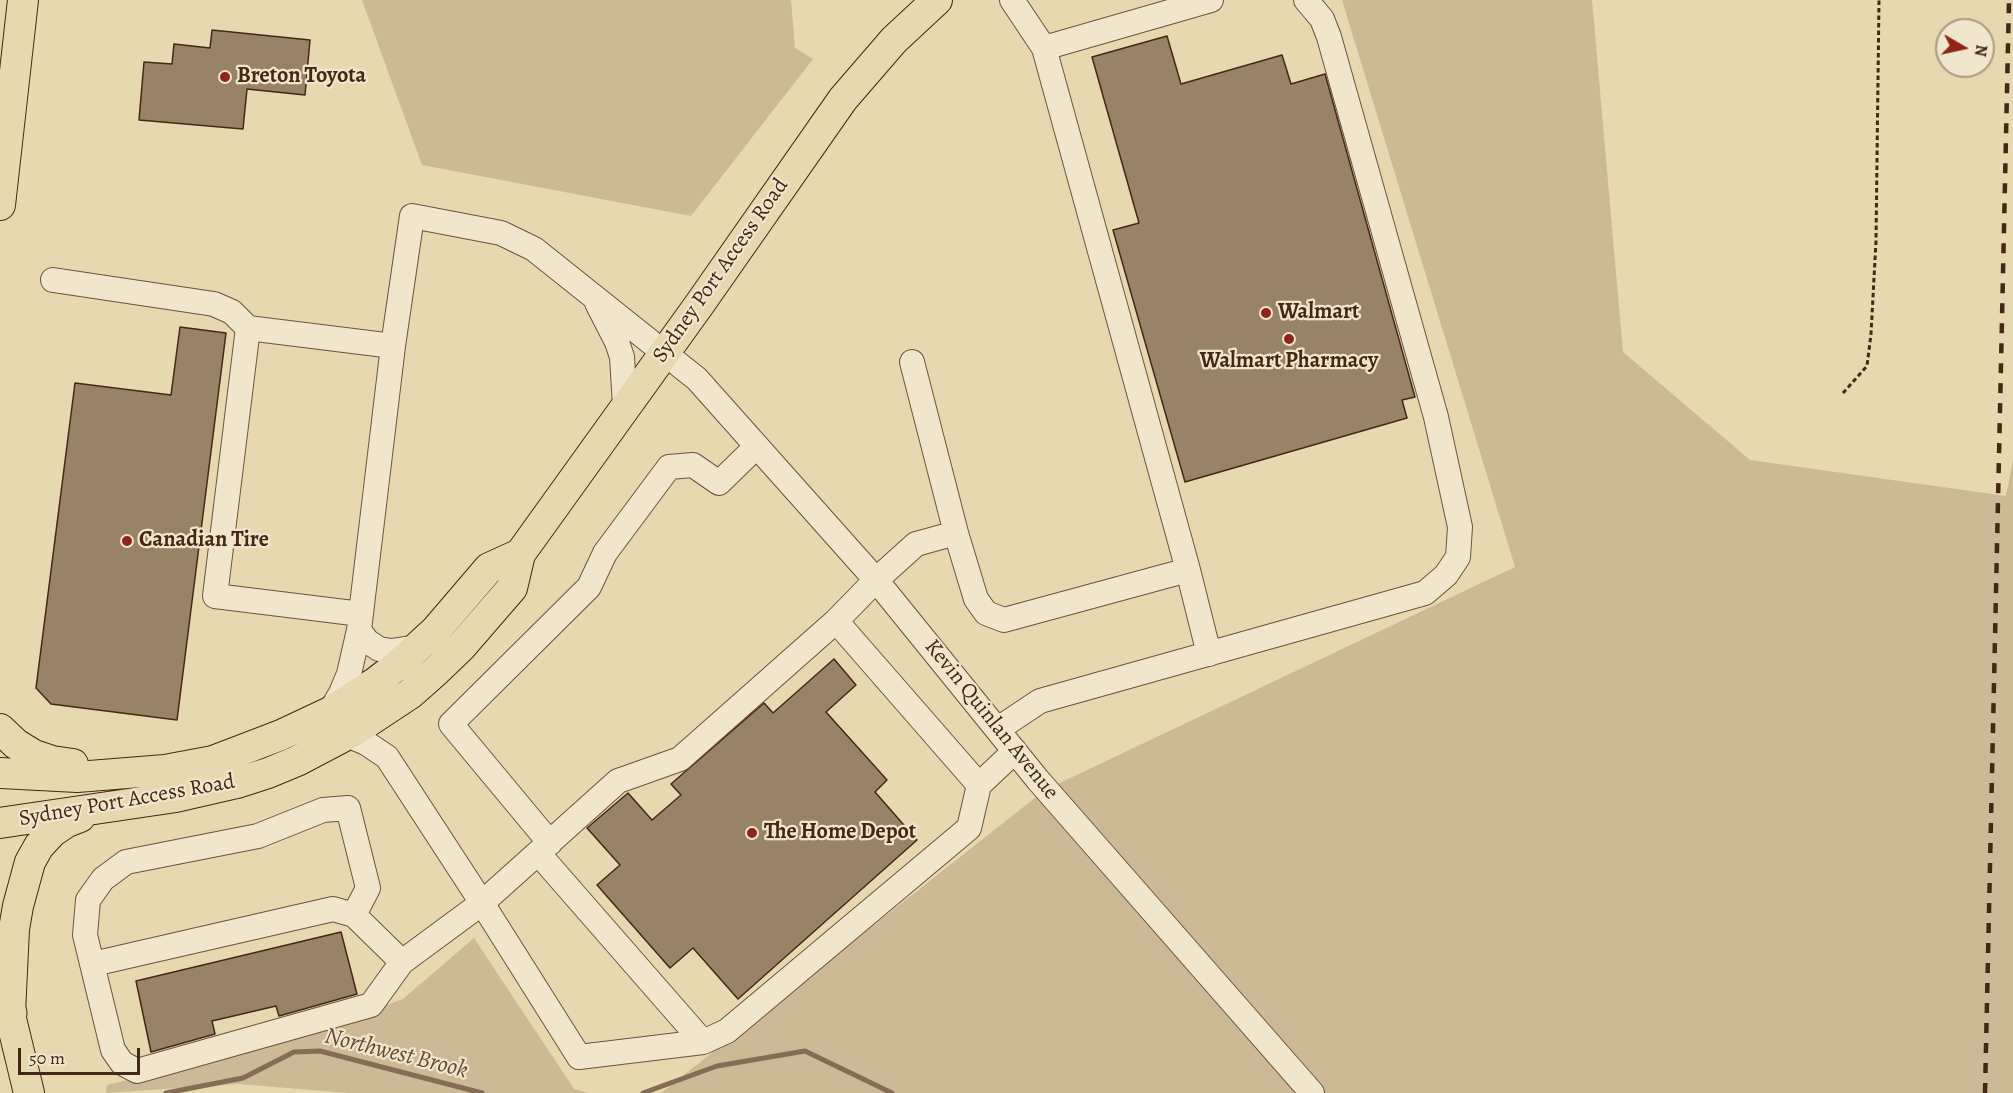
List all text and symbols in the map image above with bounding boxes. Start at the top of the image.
north arrow [1935,18,1995,78]
text: N [1969,43,1993,58]
place label: Breton Toyota [237,64,366,90]
marker: Breton Toyota [218,70,232,84]
street label: Sydney Port Access Road [647,174,795,368]
place label: Walmart [1278,300,1359,326]
marker: Walmart [1259,306,1273,320]
marker: Walmart Pharmacy [1282,332,1296,346]
place label: Walmart Pharmacy [1200,349,1378,375]
place label: Canadian Tire [139,528,269,554]
marker: Canadian Tire [120,534,134,548]
street label: Kevin Quinlan Avenue [918,635,1064,805]
street label: Sydney Port Access Road [17,769,237,833]
place label: The Home Depot [764,820,916,846]
marker: The Home Depot [745,826,759,840]
water label: Northwest Brook [321,1022,471,1086]
scale bar [21,1036,142,1074]
text: 50 m [29,1046,65,1070]

